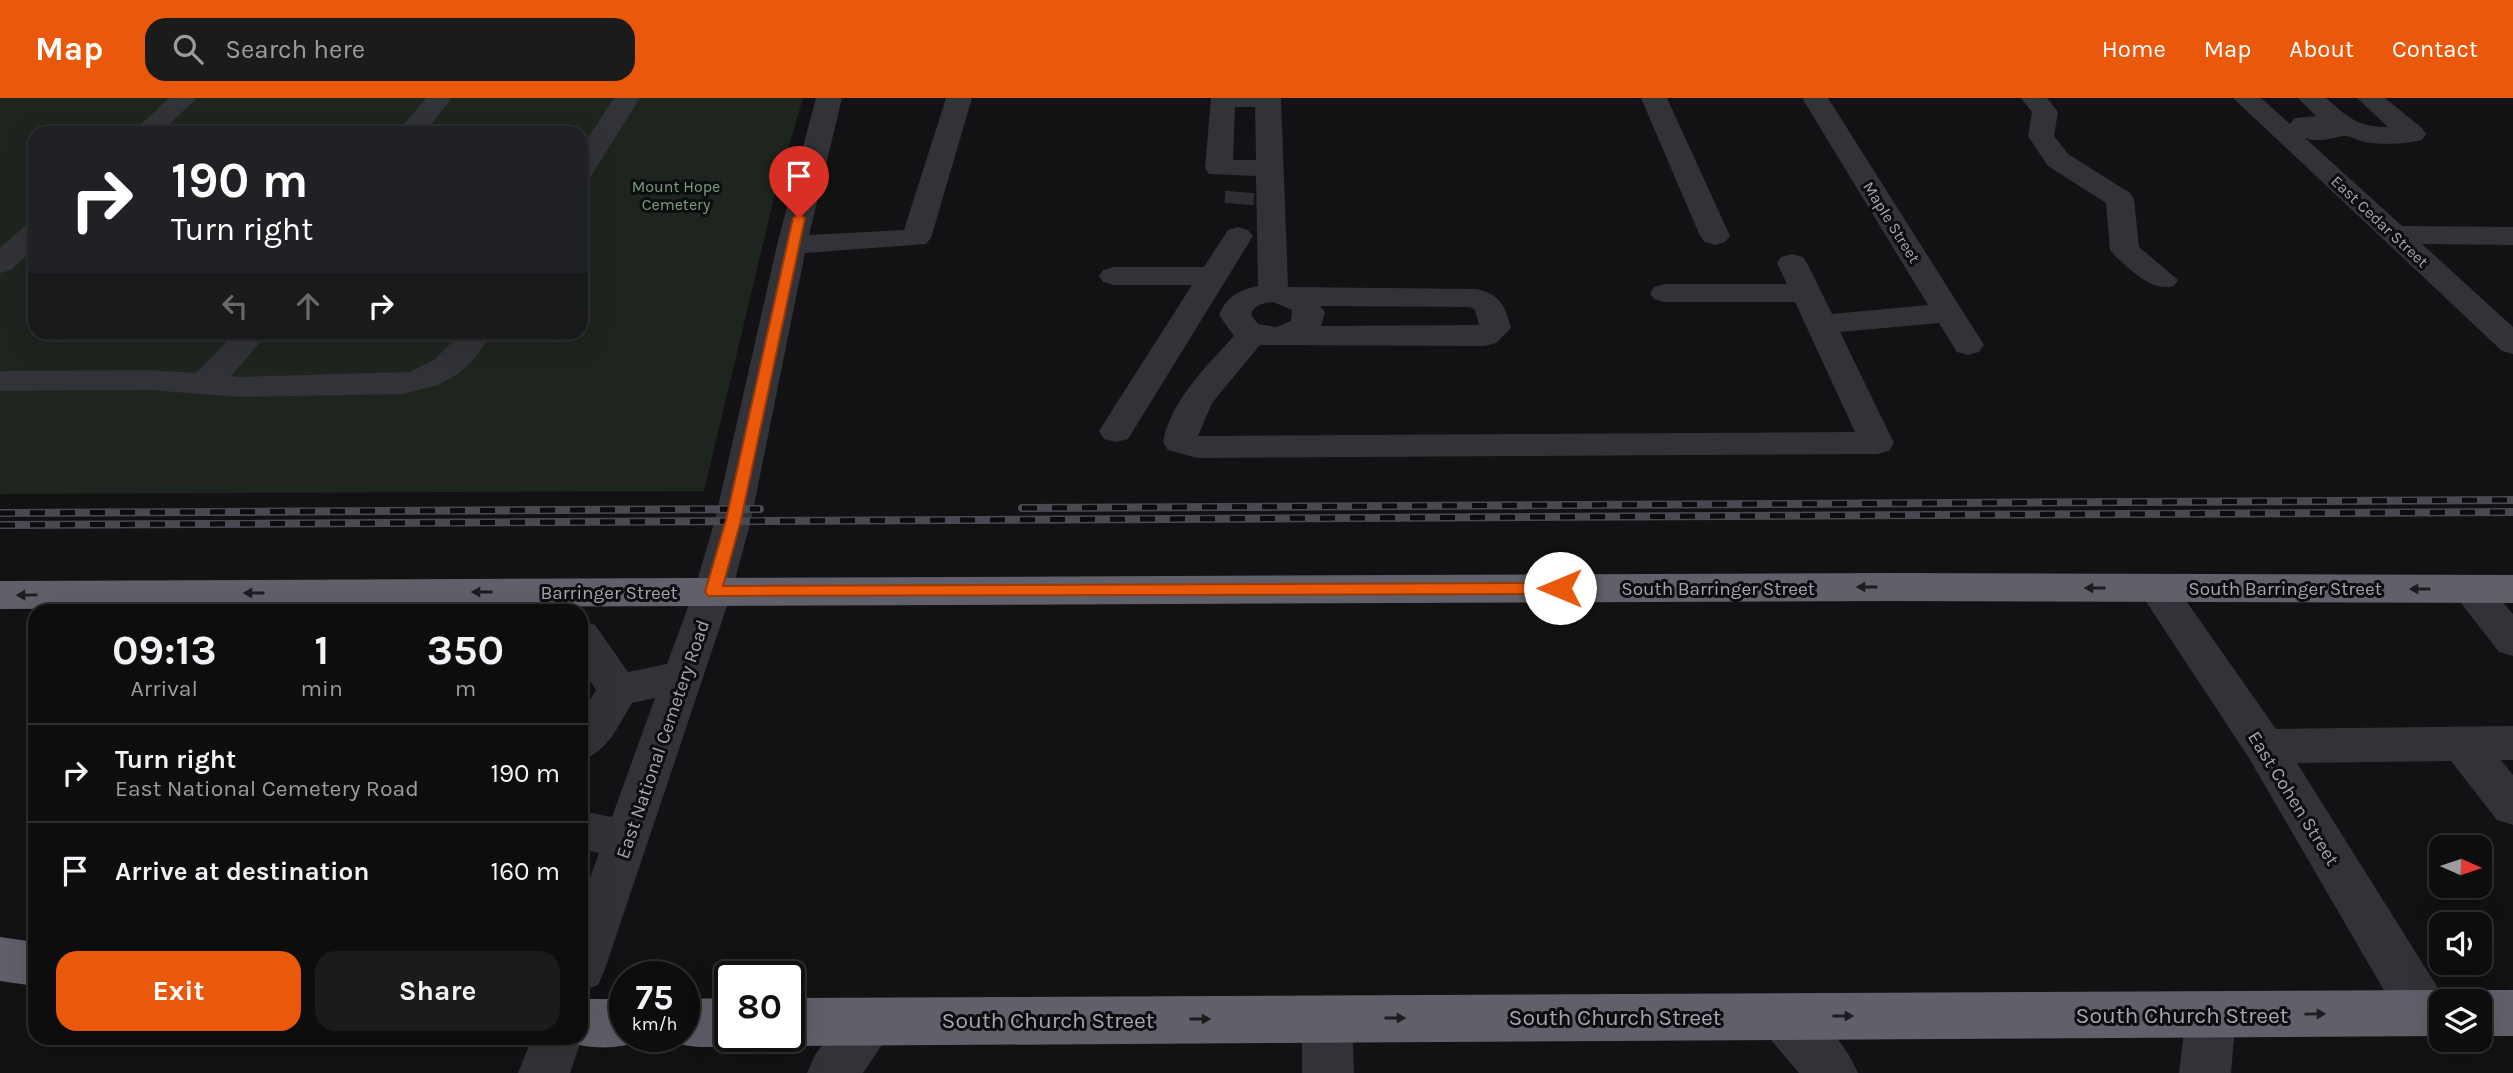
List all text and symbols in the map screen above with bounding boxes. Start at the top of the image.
search box [145,18,635,81]
text: Map [35,30,103,68]
icon: search [169,30,207,68]
text: Search here [225,34,365,65]
text: Home [2102,35,2166,63]
text: Map [2204,35,2251,63]
text: About [2289,35,2354,63]
text: Contact [2392,35,2478,63]
pin [769,146,829,218]
text: 190 m [171,152,308,209]
icon: right [56,154,147,245]
icon: arrive [780,157,818,195]
street label: East Cedar Street [2327,172,2432,271]
park label: Mount Hope Cemetery [632,177,720,214]
street label: Maple Street [1859,178,1924,266]
text: Turn right [171,211,313,248]
icon: left [216,287,254,325]
icon: ahead [289,287,327,325]
icon: right [362,287,400,325]
position arrow [1523,551,1597,625]
street label: South Barringer Street [1621,578,1815,600]
street label: South Barringer Street [2188,578,2382,600]
one-way arrow [1856,581,1878,593]
street label: Barringer Street [540,582,678,604]
one-way arrow [2084,582,2106,594]
one-way arrow [2409,583,2431,594]
one-way arrow [470,586,492,598]
one-way arrow [243,587,265,599]
one-way arrow [15,589,37,600]
street label: East National Cemetery Road [612,617,714,862]
text: 09:13 [112,625,217,675]
text: 1 [314,625,329,675]
text: 350 [427,625,504,675]
text: Arrival [131,675,198,702]
text: min [301,675,343,702]
text: m [455,675,476,702]
street label: East Cohen Street [2243,727,2343,870]
text: Turn right [115,744,236,775]
icon: right [56,754,94,792]
text: 190 m [490,758,560,789]
text: East National Cemetery Road [115,775,419,802]
north arrow [2429,835,2492,898]
map controls [2429,835,2492,1052]
icon: arrive [56,852,94,890]
text: Arrive at destination [115,856,369,887]
text: 160 m [491,856,560,887]
button: sound [2429,912,2492,975]
button: Exit [56,951,301,1031]
button: Share [315,951,560,1031]
speed limit sign: 80 [714,961,805,1052]
text: 75 [636,977,673,1018]
button: layers [2429,989,2492,1052]
street label: South Church Street [2076,1002,2289,1029]
street label: South Church Street [1509,1004,1722,1031]
street label: South Church Street [942,1007,1155,1034]
one-way arrow [2305,1008,2327,1020]
one-way arrow [1832,1010,1854,1022]
one-way arrow [1384,1012,1406,1024]
text: km/h [632,1013,677,1035]
one-way arrow [1190,1013,1212,1025]

